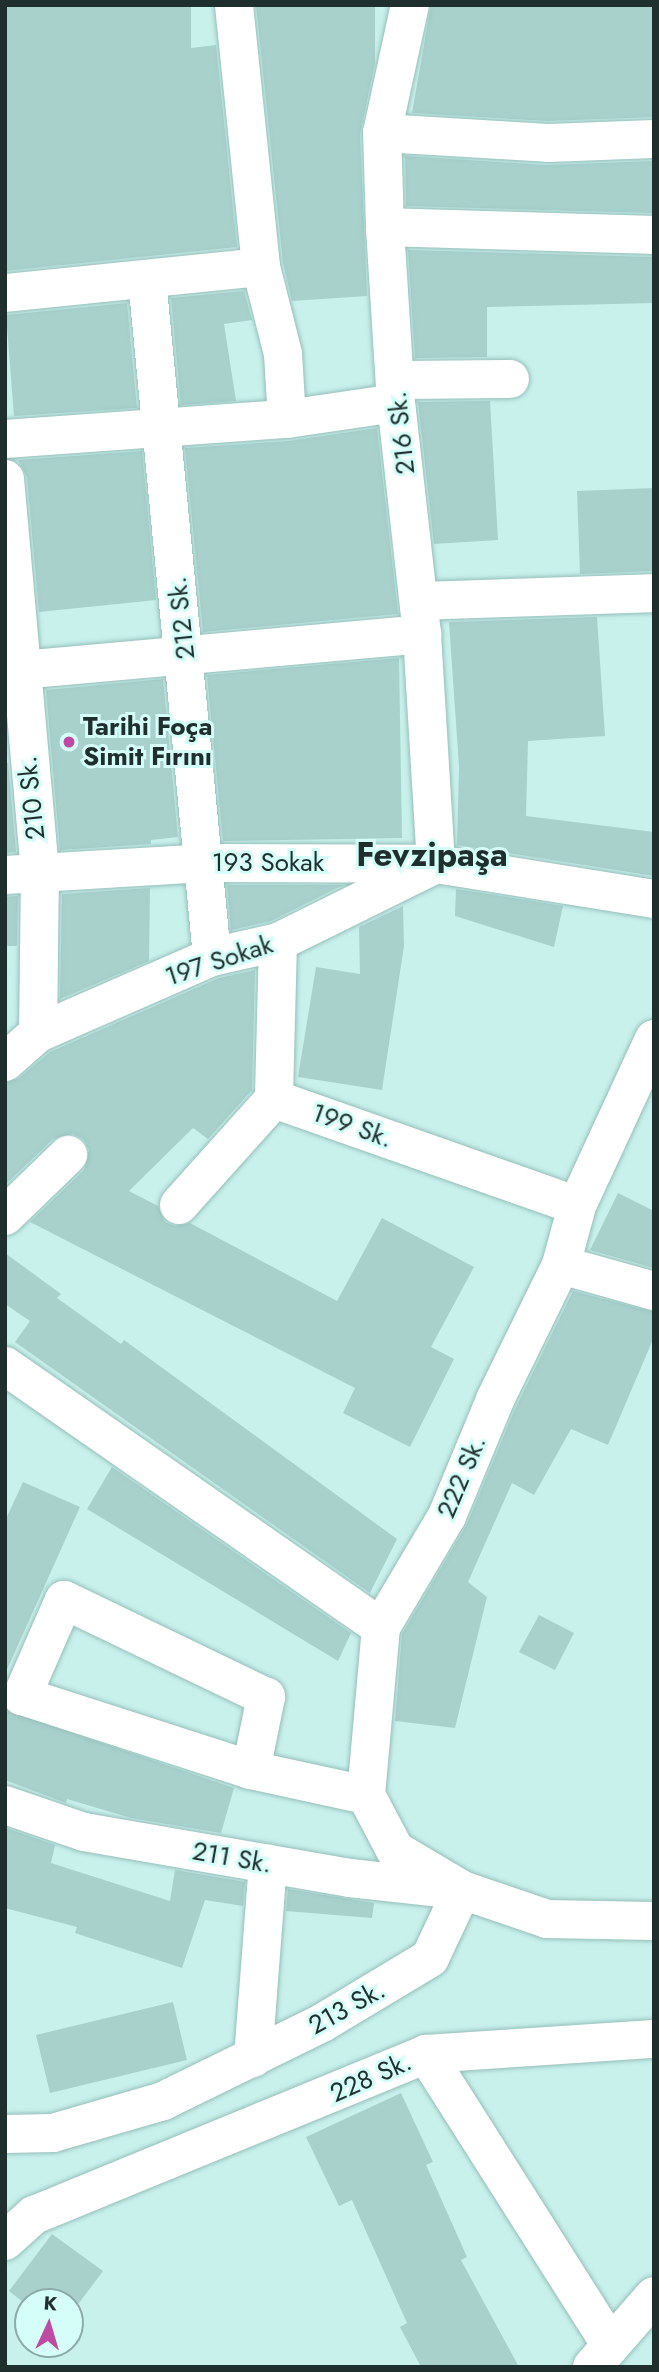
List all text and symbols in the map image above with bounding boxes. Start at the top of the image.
street label: 216 Sk. [382,390,422,476]
street label: 212 Sk. [162,575,202,661]
place label: Tarihi Foça Simit Fırını [83,711,212,772]
marker: Tarihi Foça Simit Fırını [61,734,77,750]
street label: 210 Sk. [12,755,52,841]
district label: Fevzipaşa [356,835,508,875]
street label: 193 Sokak [212,847,324,879]
street label: 197 Sokak [161,929,277,993]
street label: 199 Sk. [307,1097,397,1155]
street label: 222 Sk. [431,1431,493,1523]
street label: 211 Sk. [190,1836,274,1880]
street label: 213 Sk. [303,1974,391,2042]
street label: 228 Sk. [325,2046,417,2110]
north arrow [14,2288,84,2358]
text: K [43,2290,58,2317]

